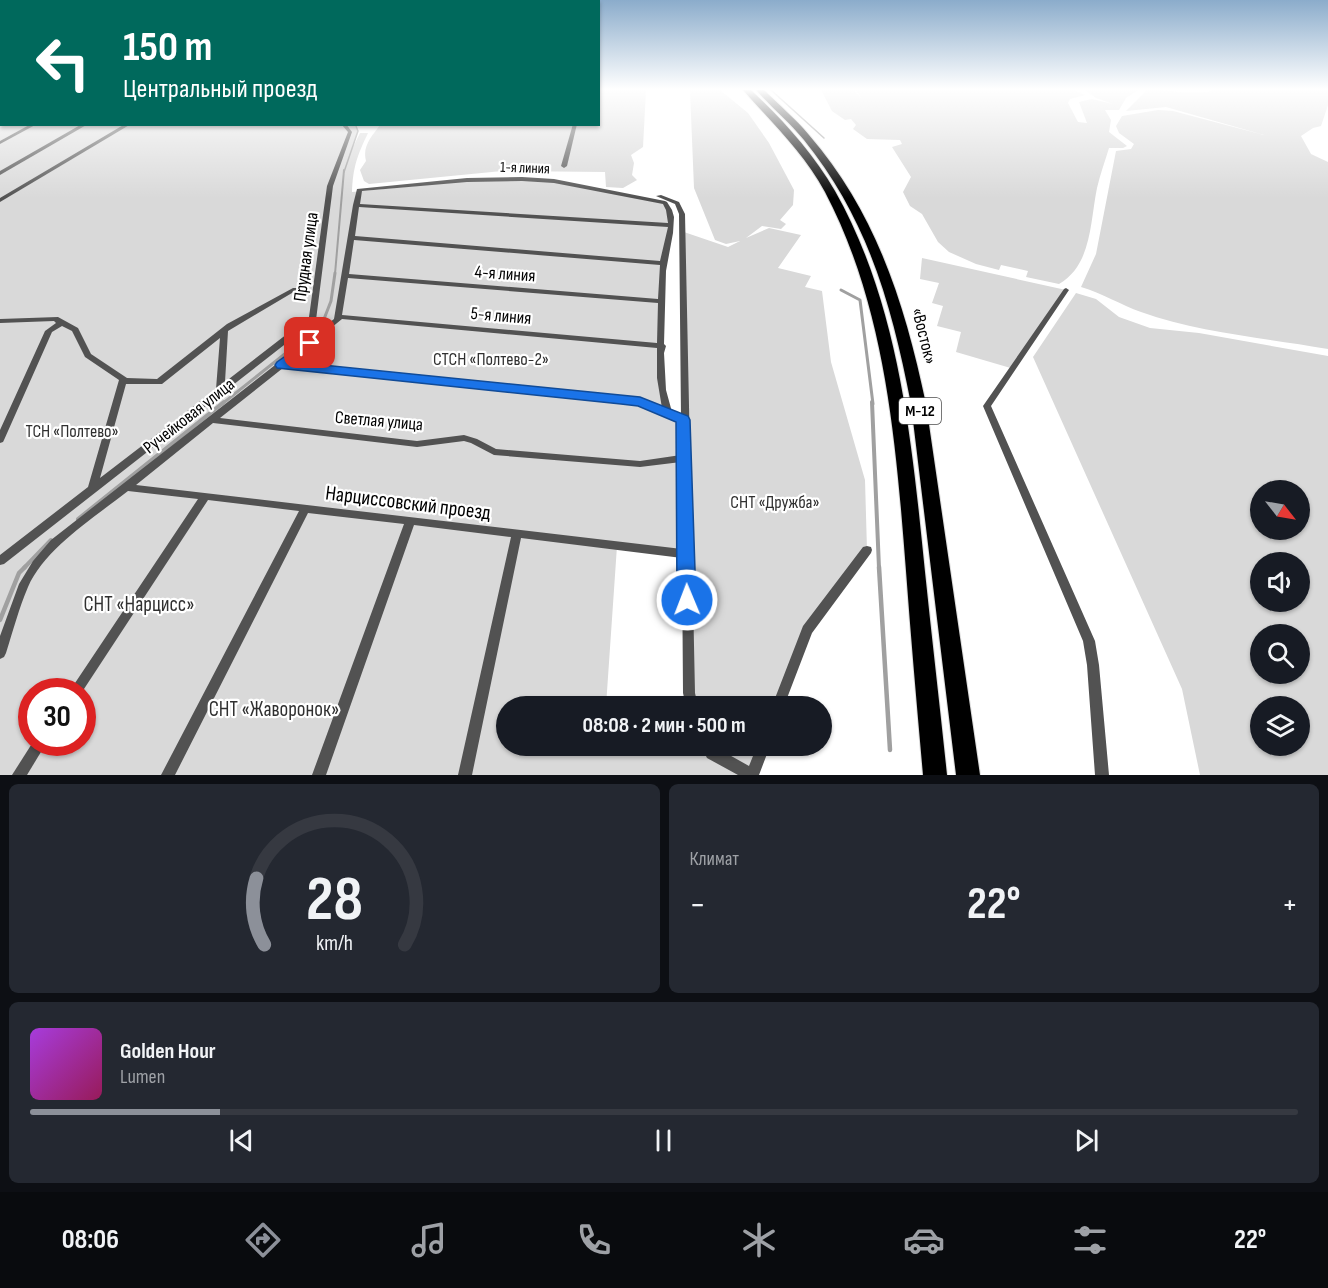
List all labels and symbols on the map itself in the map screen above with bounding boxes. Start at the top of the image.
street label: 1-я линия [500,158,550,178]
street label: Прудная улица [289,211,323,303]
street label: 4-я линия [474,261,536,287]
street label: 5-я линия [470,303,532,329]
street label: «Восток» [907,306,941,366]
pin [284,317,335,368]
park label: СТСН «Полтево-2» [433,349,549,370]
street label: Ручейковая улица [139,374,239,458]
road number: М-12 [899,398,941,424]
street label: Светлая улица [334,407,424,435]
park label: ТСН «Полтево» [25,421,119,442]
street label: Нарциссовский проезд [324,480,492,526]
north arrow [1250,480,1310,540]
park label: СНТ «Дружба» [730,492,820,513]
position arrow [655,568,719,632]
park label: СНТ «Нарцисс» [83,592,195,617]
speed limit sign: 30 [18,678,96,756]
park label: СНТ «Жаворонок» [209,697,339,722]

